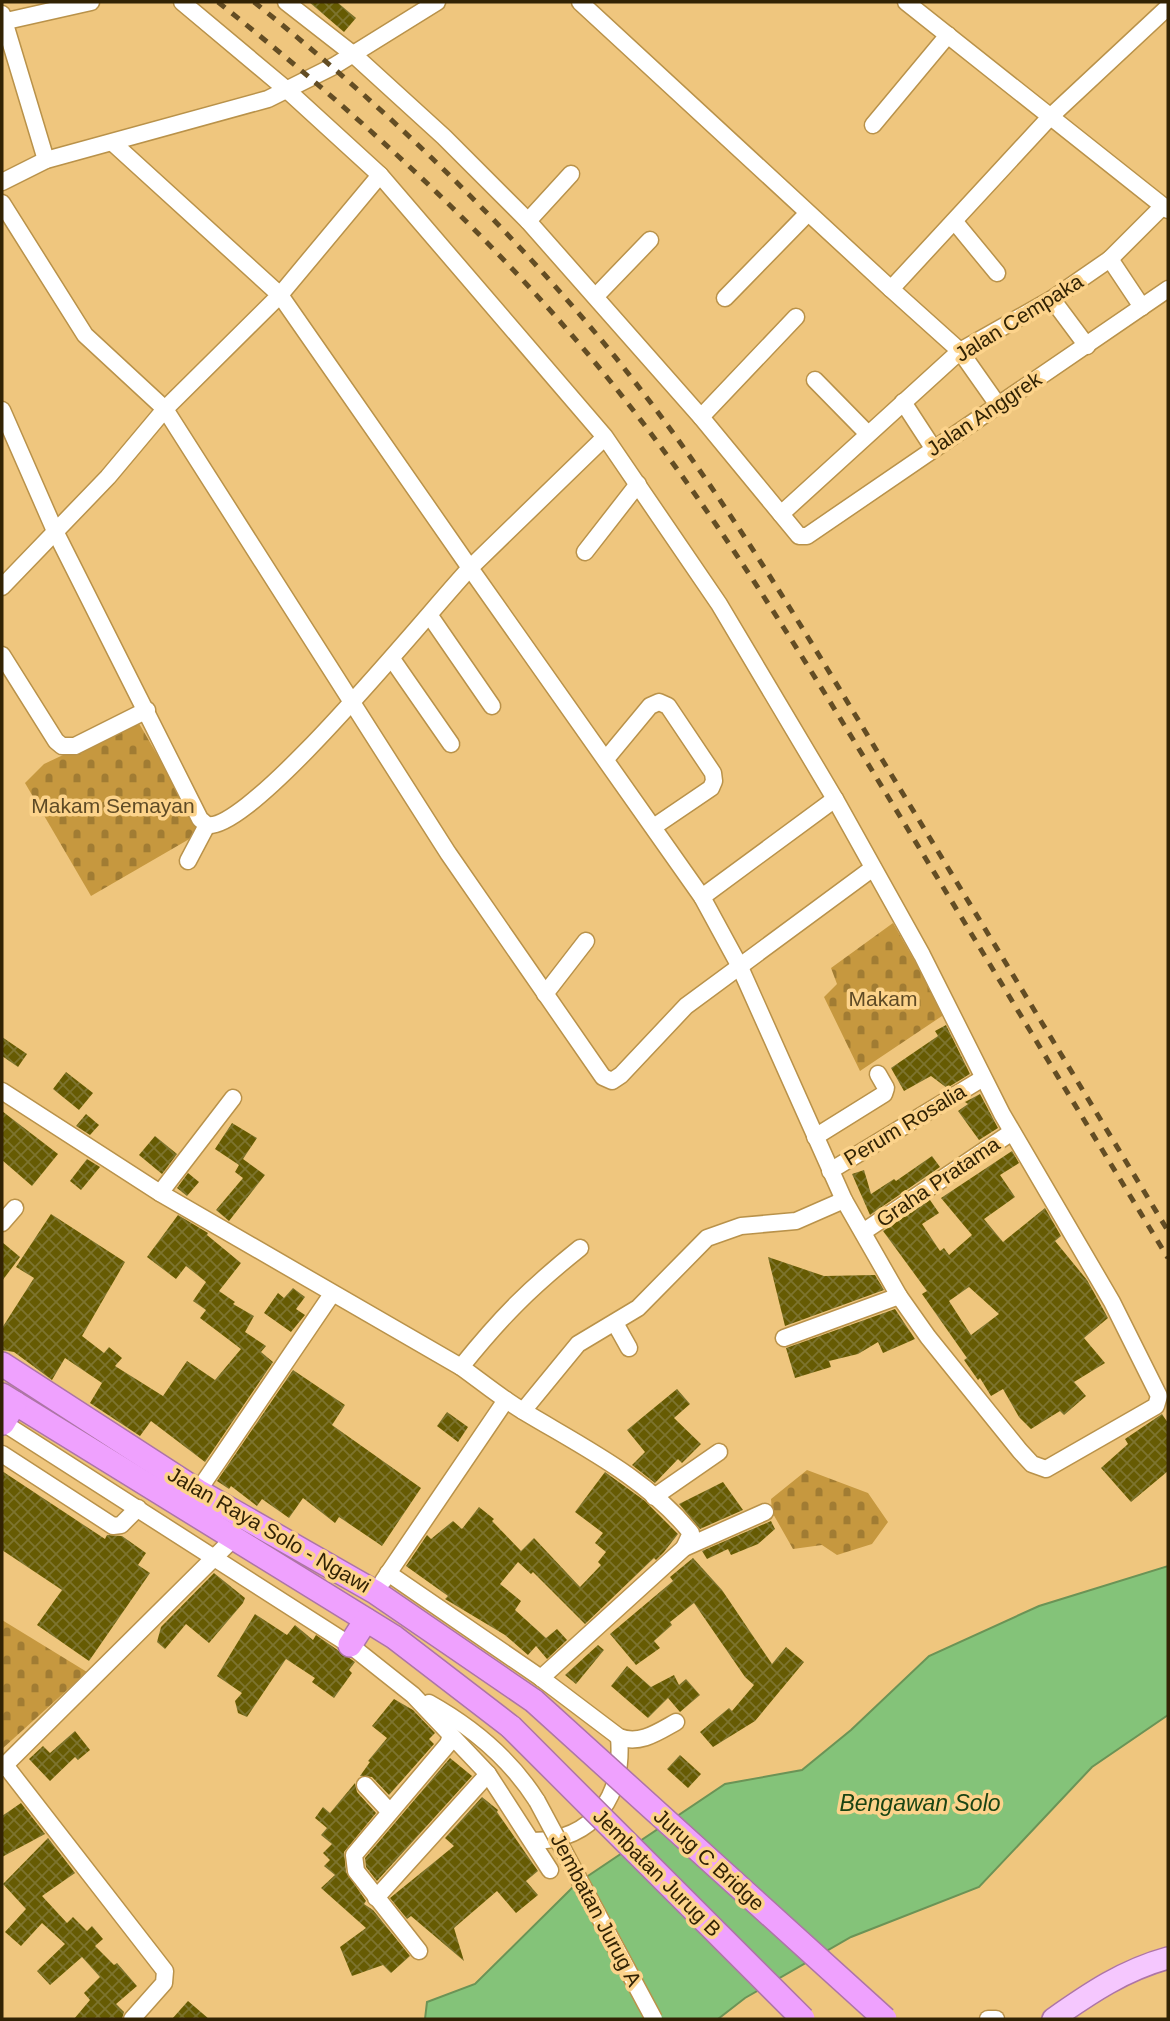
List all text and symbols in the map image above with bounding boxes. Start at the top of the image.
street label: Jalan Cempaka [951,269,1087,366]
street label: Jalan Anggrek [922,367,1046,460]
park label: Makam Semayan [31,794,195,817]
park label: Makam [849,987,917,1010]
street label: Perum Rosalia [840,1079,970,1170]
street label: Graha Pratama [872,1132,1004,1231]
street label: Jalan Raya Solo - Ngawi [164,1462,375,1597]
water label: Bengawan Solo [839,1790,1001,1816]
street label: Jembatan Jurug B [589,1804,726,1941]
street label: Jurug C Bridge [650,1804,769,1915]
street label: Jembatan Jurug A [547,1830,646,1990]

